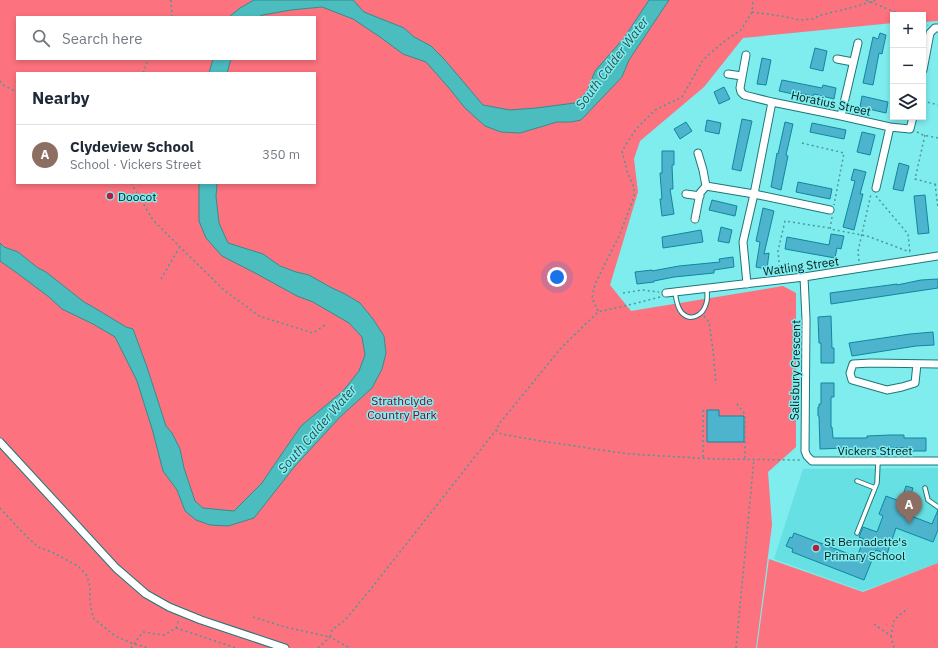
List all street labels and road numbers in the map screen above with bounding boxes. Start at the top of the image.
street label: Horatius Street [790,87,872,119]
street label: Watling Street [762,253,840,279]
street label: Salisbury Crescent [787,320,803,420]
street label: Vickers Street [837,443,913,458]

